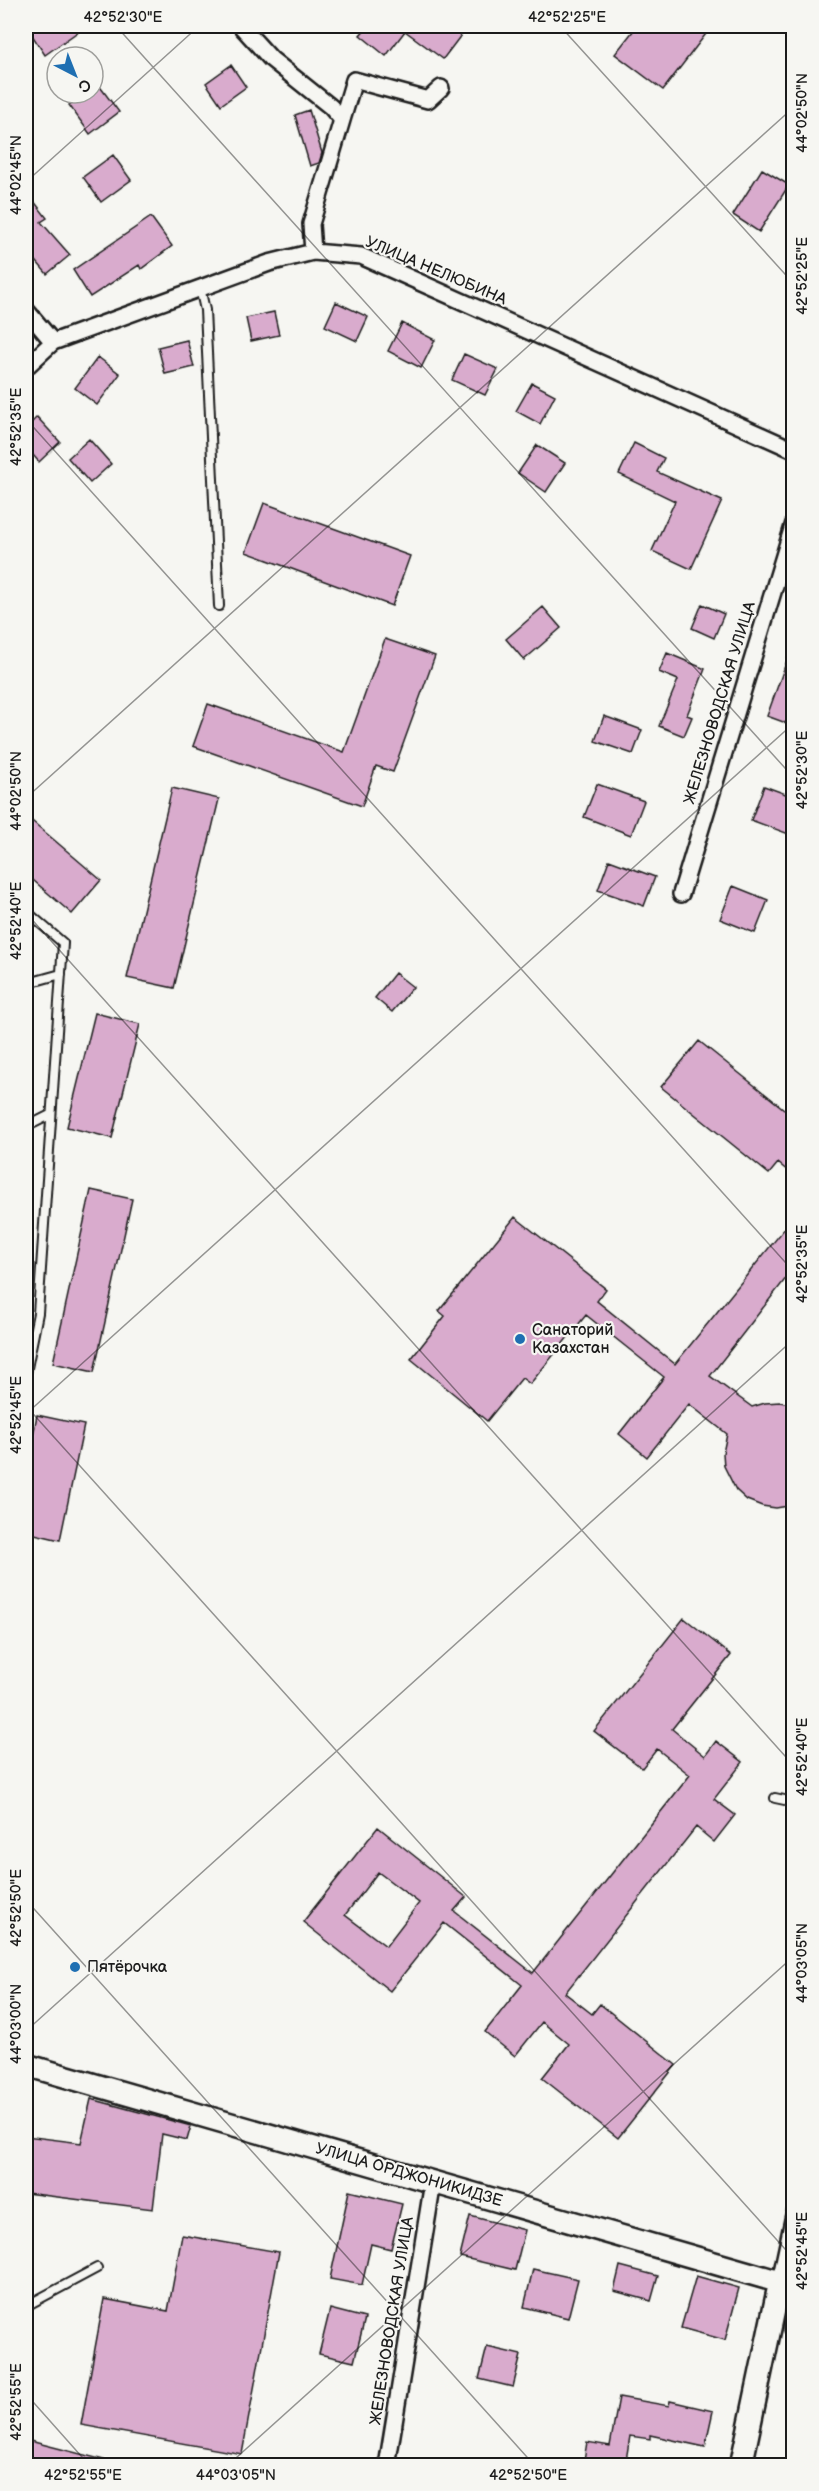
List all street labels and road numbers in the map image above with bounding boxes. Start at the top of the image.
street label: УЛИЦА НЕЛЮБИНА [363,233,510,309]
street label: ЖЕЛЕЗНОВОДСКАЯ УЛИЦА [680,599,760,807]
street label: УЛИЦА ОРДЖОНИКИДЗЕ [313,2139,505,2211]
street label: ЖЕЛЕЗНОВОДСКАЯ УЛИЦА [366,2215,418,2427]

